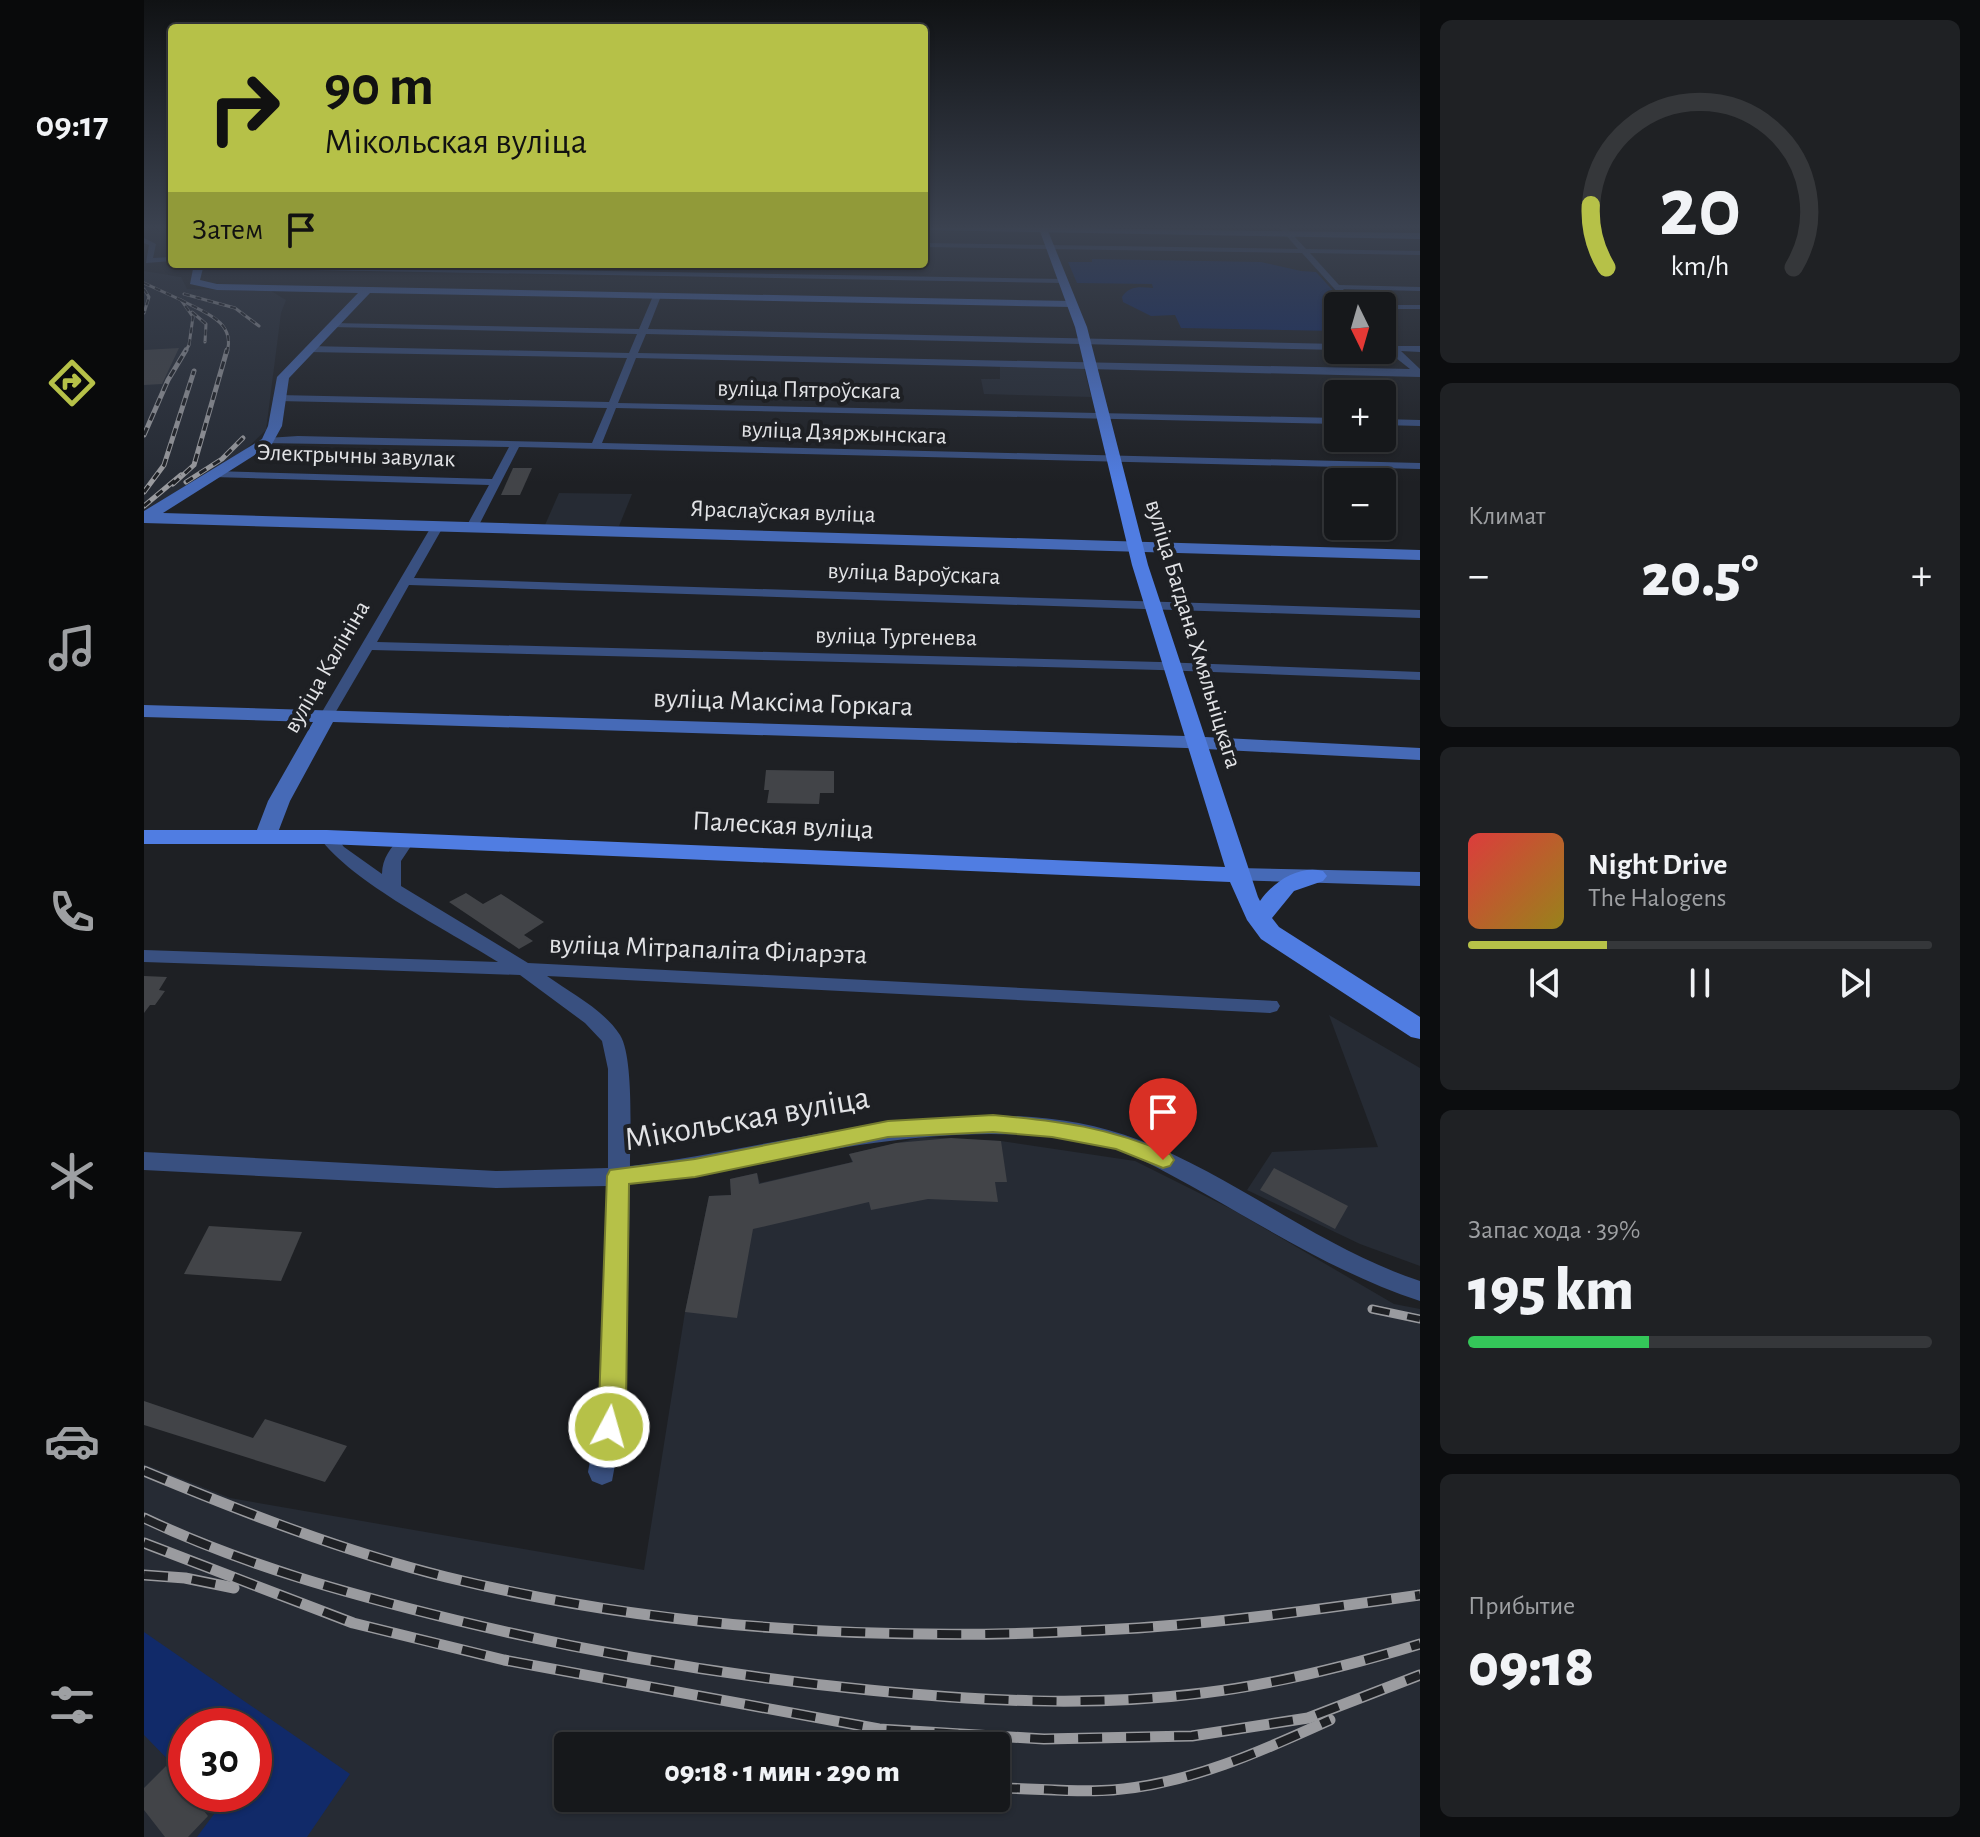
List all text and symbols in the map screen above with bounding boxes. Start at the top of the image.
icon: right [192,56,296,160]
text: 90 m [324,59,434,115]
text: 09:17 [36,107,108,143]
text: Мікольская вуліца [324,124,587,160]
text: 20 [1659,166,1741,250]
icon: arrive [279,208,323,252]
text: Затем [192,215,263,245]
text: km/h [1671,252,1729,281]
north arrow [1324,292,1396,364]
map controls [1324,292,1396,540]
icon: directions [44,355,100,411]
street label: вуліца Пятроўскага [717,376,901,404]
button: + [1324,380,1396,452]
street label: вуліца Дзяржынскага [741,417,947,449]
street label: Электрычны завулак [256,441,456,471]
button: − [1324,468,1396,540]
street label: Яраслаўская вуліца [690,497,876,527]
street label: вуліца Багдана Хмяльніцкага [1141,497,1245,771]
text: Климат [1468,503,1545,529]
text: 20.5° [1641,547,1759,607]
text: − [1468,554,1489,598]
text: + [1911,554,1932,598]
street label: вуліца Вароўскага [827,559,1001,589]
street label: вуліца Калініна [279,597,375,737]
icon: music [44,620,100,676]
street label: вуліца Тургенева [815,624,977,650]
street label: вуліца Максіма Горкага [653,684,914,722]
street label: Палеская вуліца [691,807,875,845]
text: Night Drive [1588,850,1727,880]
icon: phone [44,884,100,940]
text: The Halogens [1588,885,1726,911]
street label: вуліца Мітрапаліта Філарэта [548,930,868,970]
icon: previous [1523,961,1567,1005]
icon: pause [1678,961,1722,1005]
icon: next [1833,961,1877,1005]
pin [1129,1078,1197,1160]
street label: Мікольская вуліца [622,1081,872,1157]
icon: arrive [1141,1090,1185,1134]
icon: climate [44,1148,100,1204]
text: Запас хода · 39% [1468,1217,1640,1243]
text: 195 km [1468,1261,1634,1321]
position arrow [567,1385,651,1469]
icon: car [44,1413,100,1469]
text: Прибытие [1468,1593,1575,1619]
text: 09:18 [1468,1637,1594,1697]
icon: filters [44,1677,100,1733]
speed limit sign: 30 [168,1708,272,1812]
text: 09:18 · 1 мин · 290 m [664,1757,900,1787]

